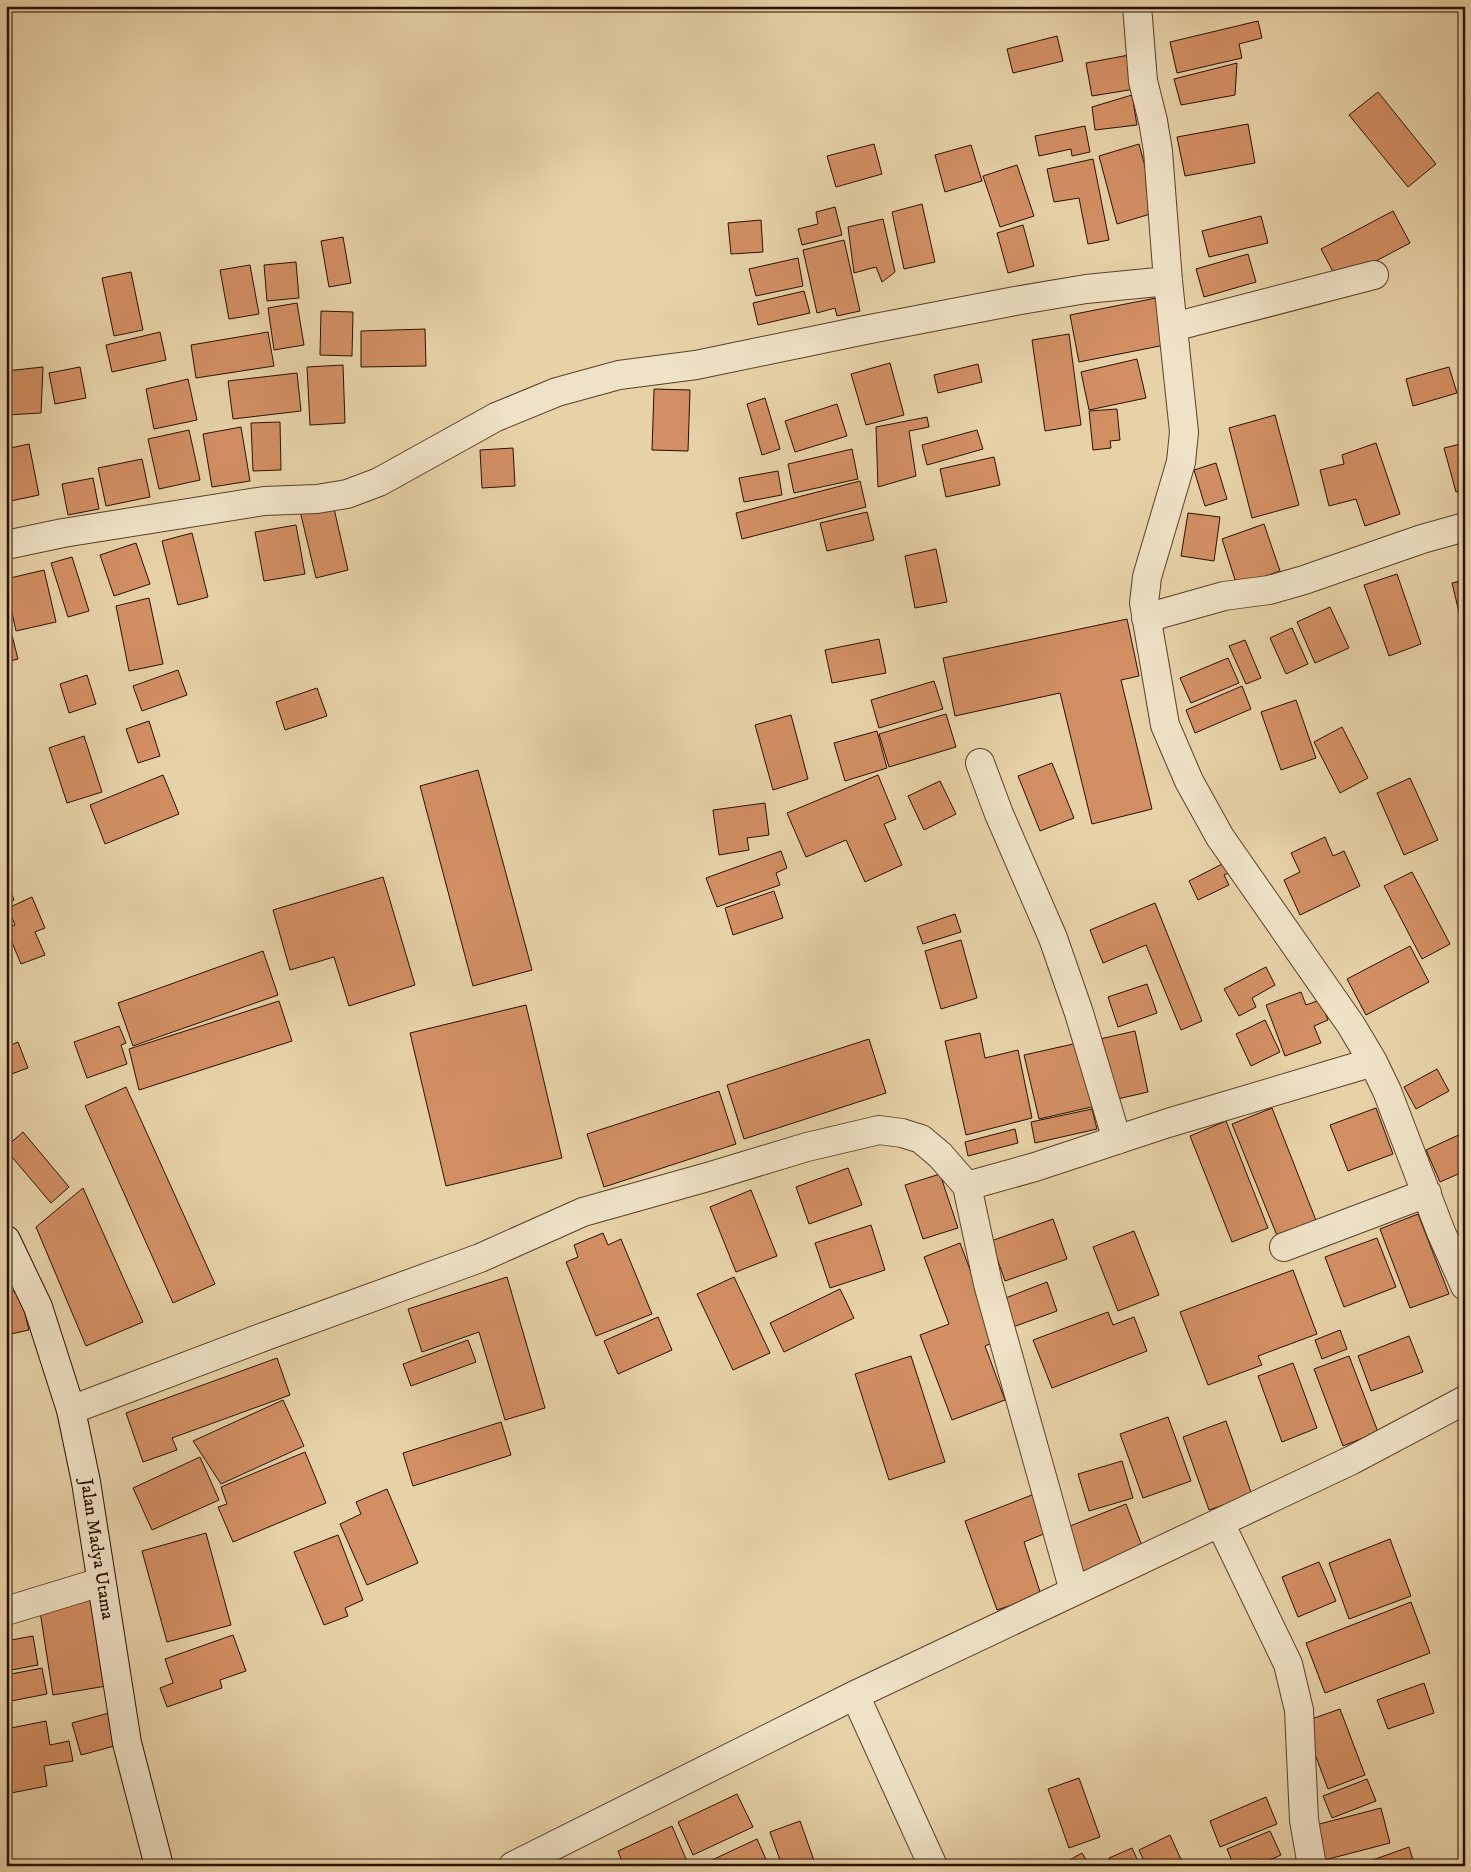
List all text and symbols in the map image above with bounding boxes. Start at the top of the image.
street label: Jalan Madya Utama [74,1475,118,1621]

